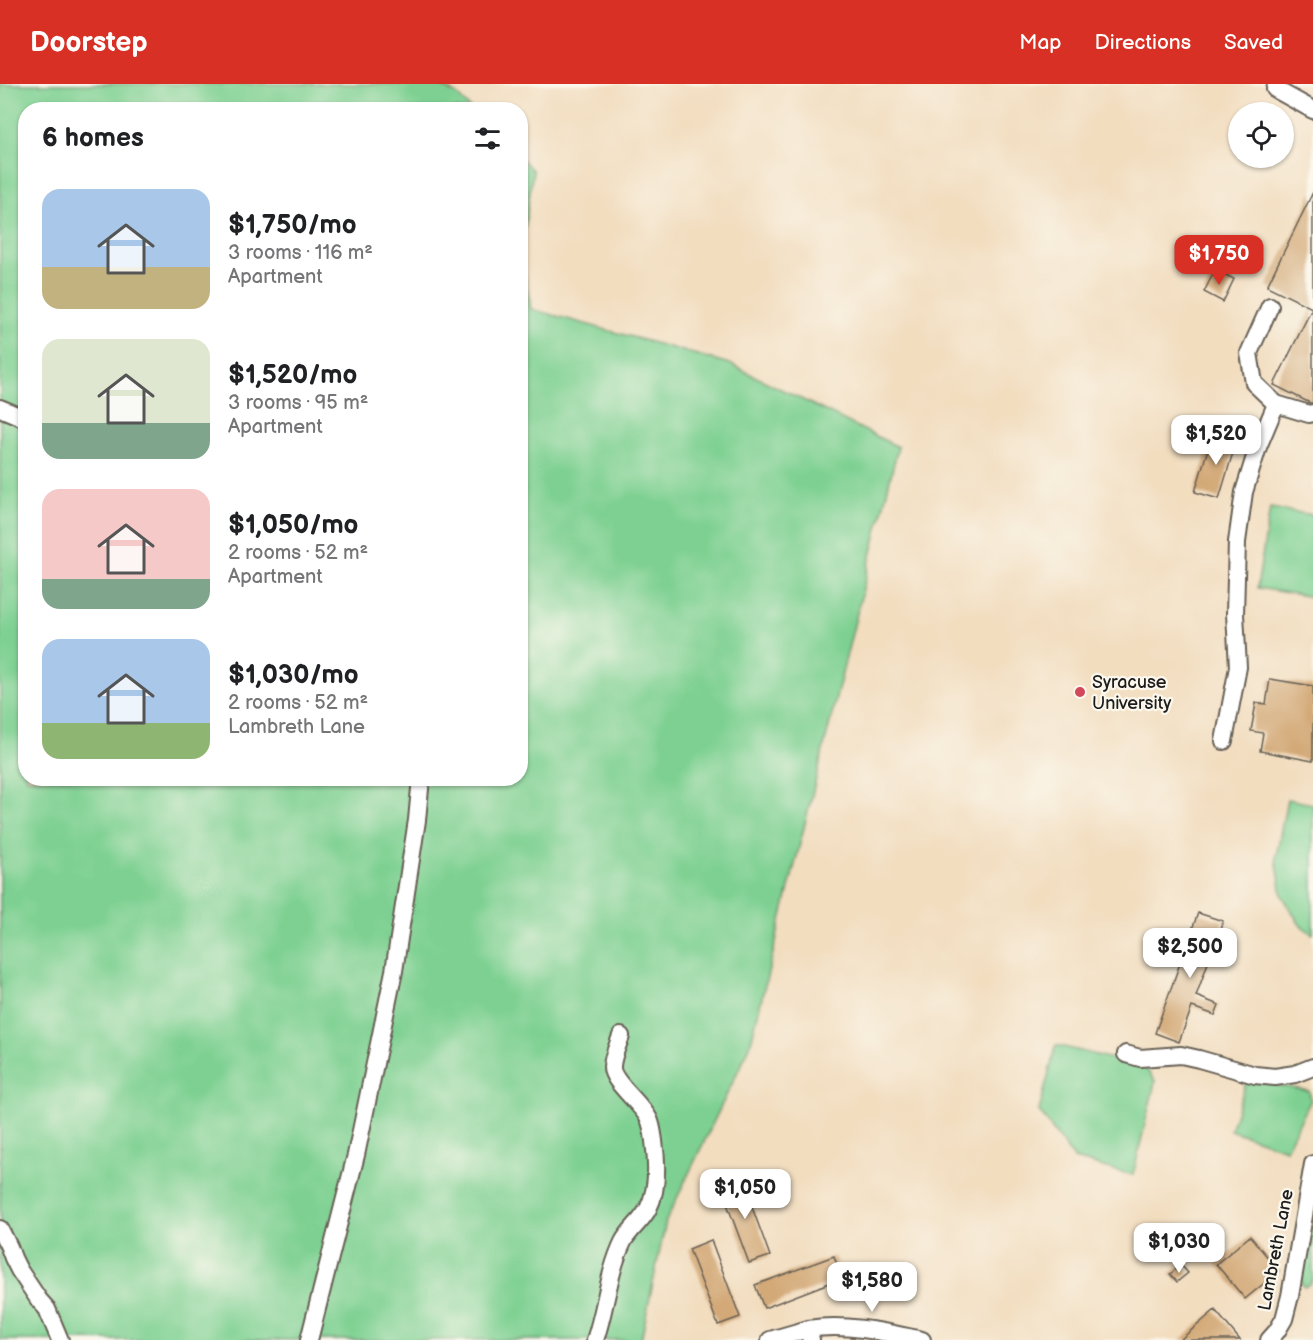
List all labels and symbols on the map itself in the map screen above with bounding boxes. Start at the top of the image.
pin: $1,750 [1170,235,1268,286]
pin: $1,520 [1167,415,1265,466]
place label: Syracuse University [1092,672,1172,714]
marker: Syracuse University [1073,685,1087,699]
pin: $2,500 [1141,928,1239,979]
pin: $1,050 [696,1169,794,1220]
street label: Lambreth Lane [1254,1187,1298,1312]
pin: $1,030 [1130,1223,1228,1274]
pin: $1,580 [823,1262,921,1313]

